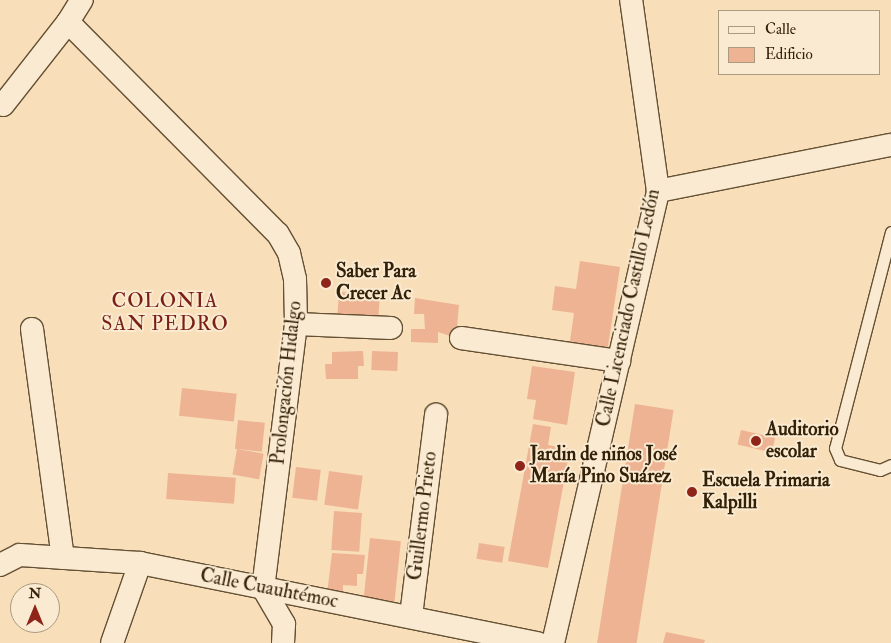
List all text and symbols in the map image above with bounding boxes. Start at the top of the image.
legend [718,10,881,75]
text: Calle [765,20,796,39]
text: Edificio [765,45,813,64]
street label: Calle Licenciado Castillo Ledón [593,187,665,429]
place label: Saber Para Crecer Ac [336,261,416,305]
marker: Saber Para Crecer Ac [320,277,332,289]
district label: COLONIA SAN PEDRO [100,288,230,335]
street label: Prolongación Hidalgo [267,300,307,466]
place label: Auditorio escolar [766,419,839,463]
marker: Auditorio escolar [750,435,762,447]
place label: Jardin de niños José María Pino Suárez [530,444,677,488]
street label: Guillermo Prieto [404,450,442,582]
marker: Jardin de niños José María Pino Suárez [514,460,526,472]
place label: Escuela Primaria Kalpilli [702,470,830,514]
marker: Escuela Primaria Kalpilli [686,486,698,498]
street label: Calle Cuauhtémoc [198,564,340,614]
north arrow [10,583,60,633]
text: N [29,585,41,602]

